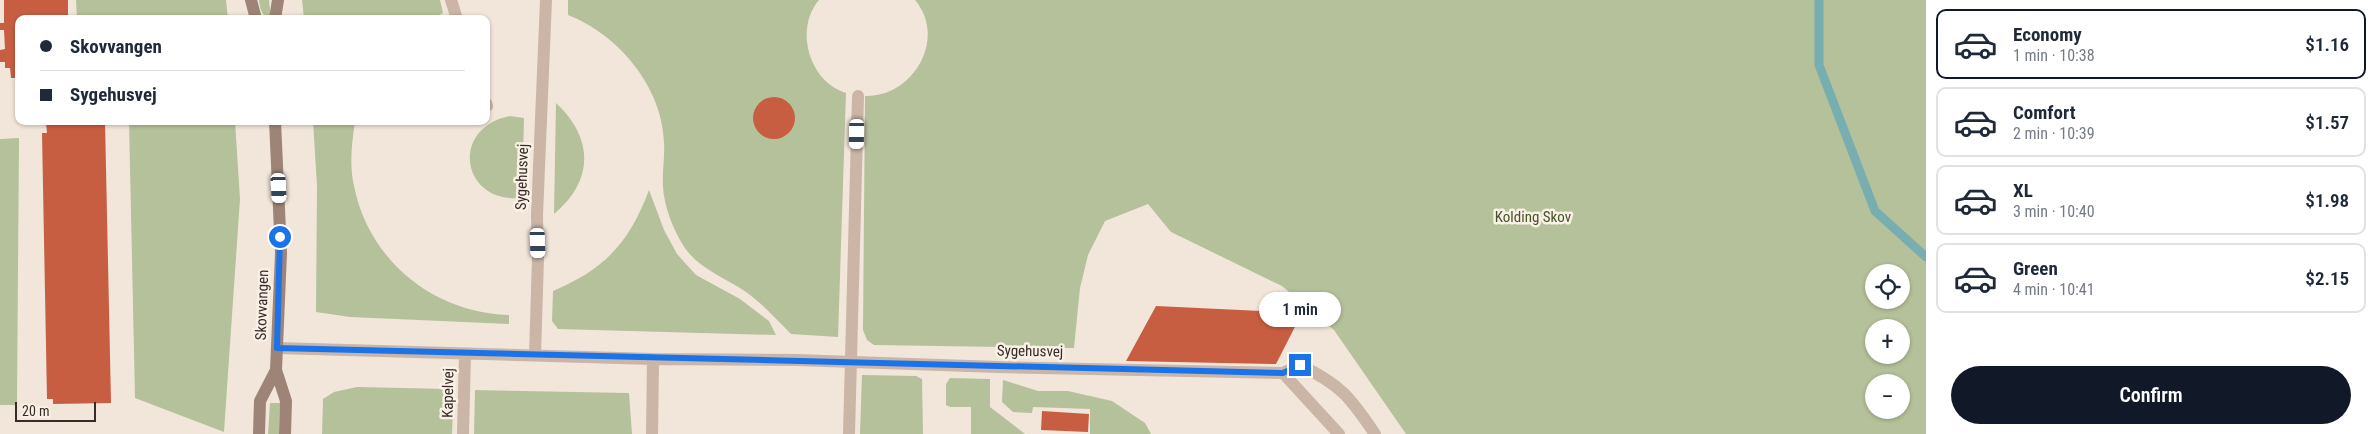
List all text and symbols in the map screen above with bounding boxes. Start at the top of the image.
icon: car [1953,22,1998,67]
text: Economy [2013,23,2082,46]
text: $1.16 [2305,33,2349,56]
text: Skovvangen [70,35,162,58]
text: 1 min · 10:38 [2013,46,2095,65]
text: Sygehusvej [70,83,157,106]
icon: car [1953,100,1998,145]
text: Comfort [2013,101,2076,124]
text: $1.57 [2305,111,2349,134]
car [849,119,864,149]
text: 2 min · 10:39 [2013,124,2095,143]
street label: Sygehusvej [512,143,532,211]
car [270,173,287,203]
icon: car [1953,178,1998,223]
text: XL [2013,179,2033,202]
text: $1.98 [2305,189,2349,212]
text: 3 min · 10:40 [2013,202,2095,221]
park label: Kolding Skov [1495,208,1572,226]
route start [269,226,291,248]
car [529,228,546,258]
icon: car [1953,256,1998,301]
text: Green [2013,257,2058,280]
map controls [1865,264,1910,419]
button: locate [1865,264,1910,309]
text: $2.15 [2305,267,2349,290]
street label: Skovvangen [252,269,272,341]
text: 4 min · 10:41 [2013,280,2095,299]
callout: 1 min [1259,292,1341,328]
text: 1 min [1282,300,1318,319]
button: + [1865,319,1910,364]
street label: Sygehusvej [997,341,1063,361]
route end [1289,354,1311,376]
button: Confirm [1951,366,2351,424]
street label: Kapelvej [439,368,457,418]
button: − [1865,374,1910,419]
scale bar [15,399,96,422]
text: 20 m [22,403,50,419]

